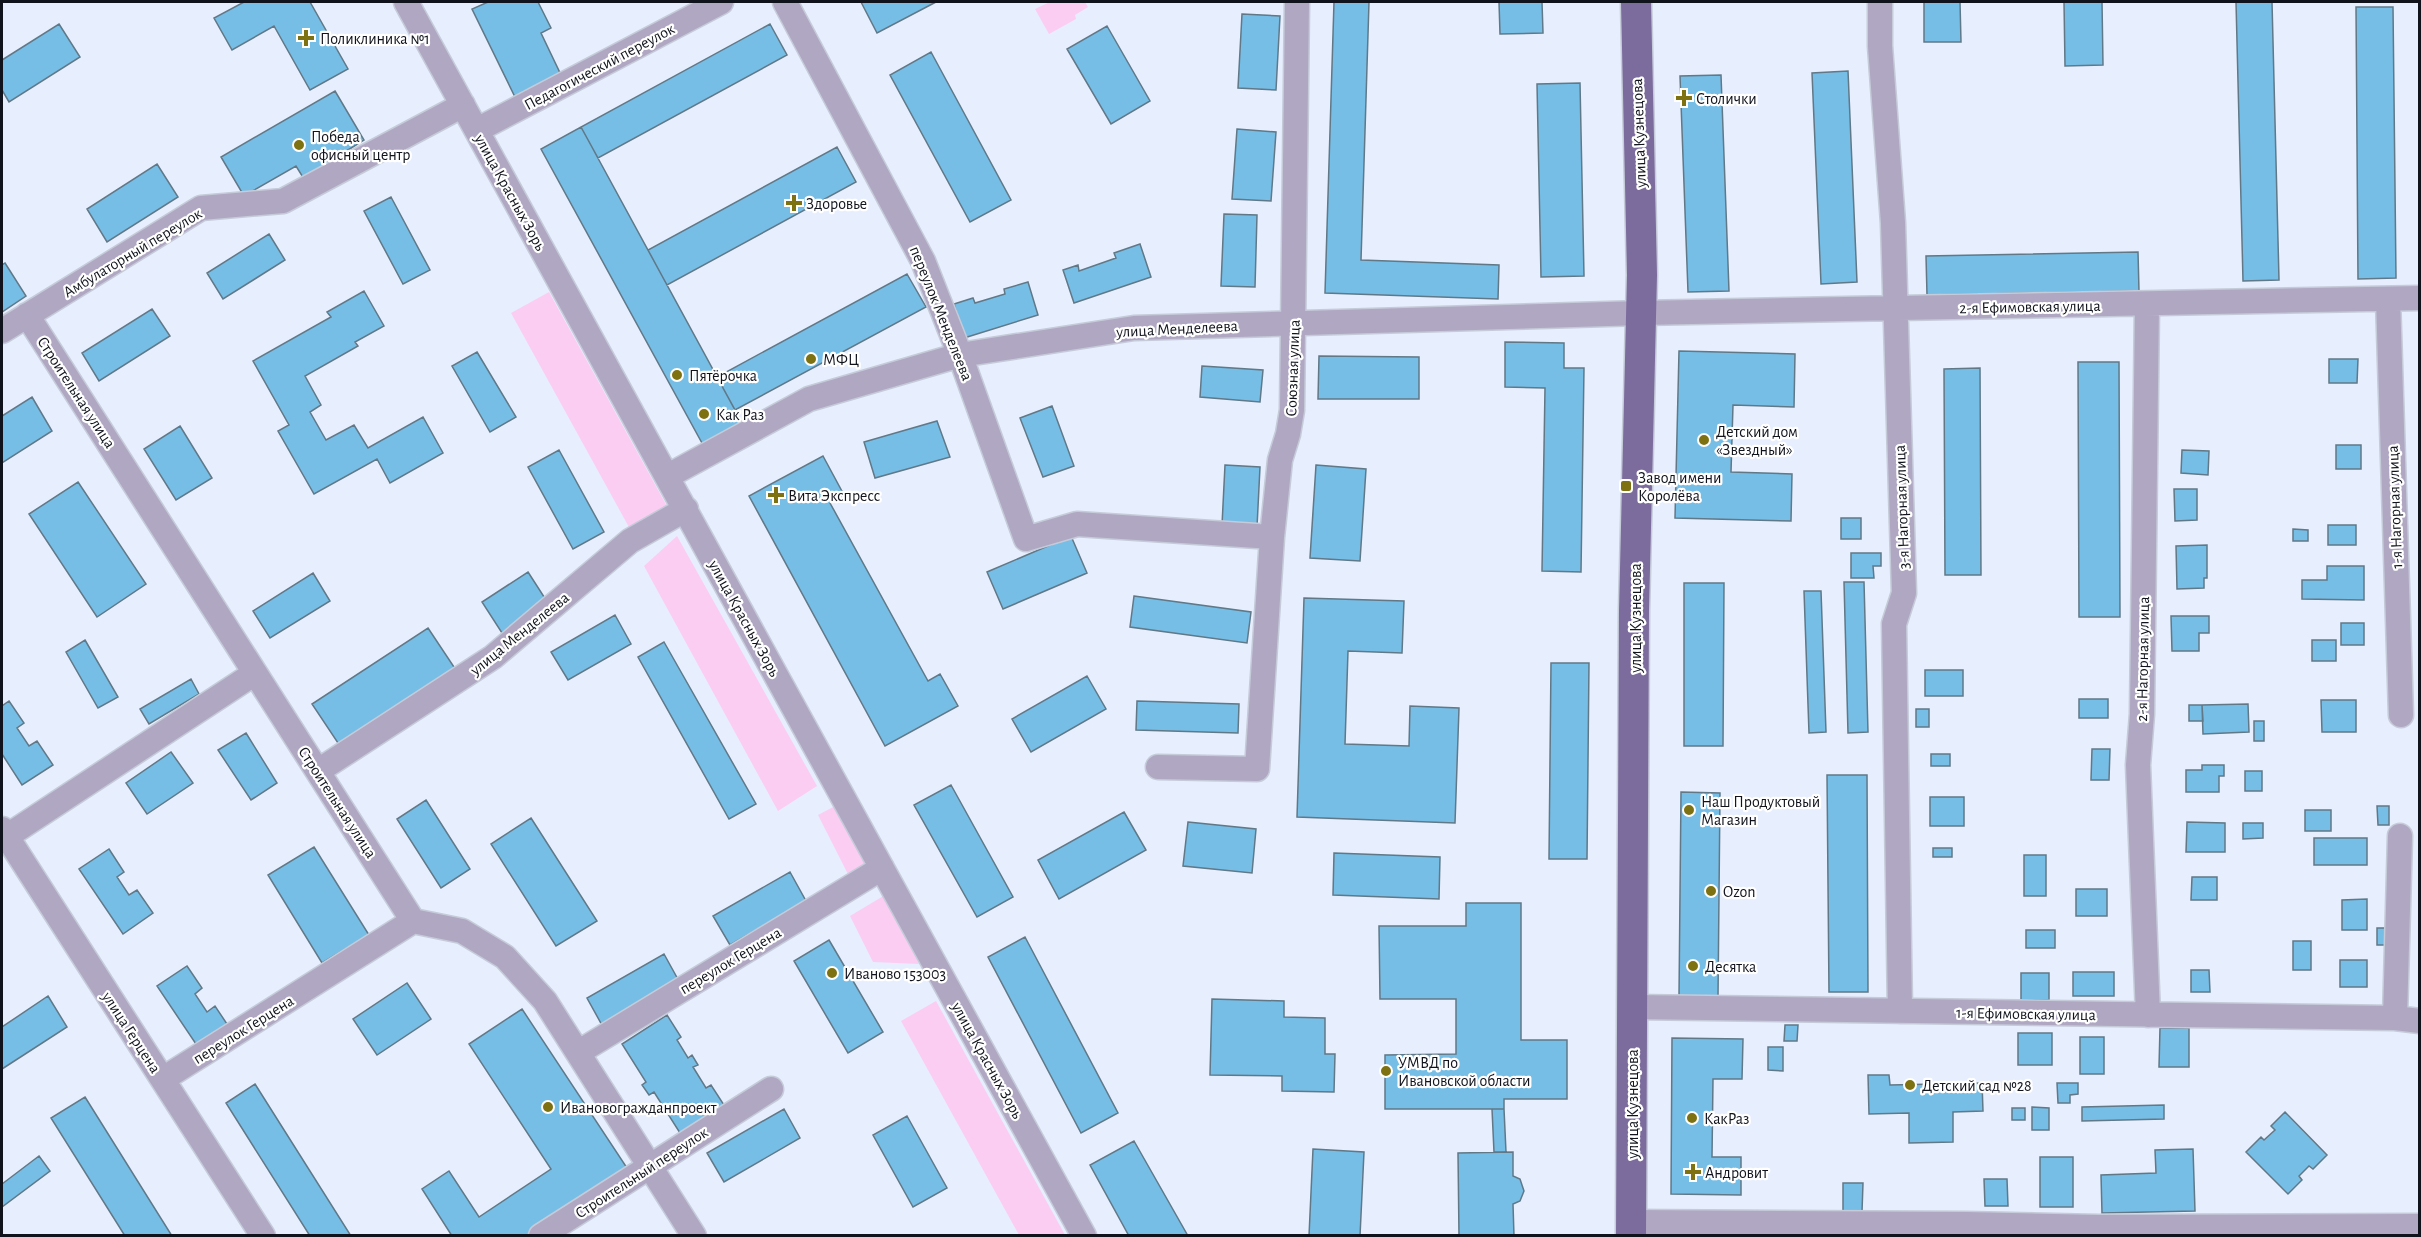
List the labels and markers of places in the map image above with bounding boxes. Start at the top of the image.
marker: Поликлиника №1 [297,29,315,47]
place label: Поликлиника №1 [320,31,430,47]
marker: Столички [1677,91,1691,105]
place label: Столички [1696,91,1757,107]
place label: Победа офисный центр [311,129,411,163]
marker: Победа офисный центр [292,138,306,152]
marker: Здоровье [787,196,801,210]
place label: Здоровье [806,196,867,212]
marker: МФЦ [804,352,818,366]
place label: МФЦ [823,352,859,368]
marker: Пятёрочка [670,368,684,382]
place label: Пятёрочка [689,368,757,384]
marker: Как Раз [697,407,711,421]
place label: Как Раз [716,407,764,423]
place label: Детский дом «Звездный» [1716,424,1798,458]
marker: Детский дом «Звездный» [1697,433,1711,447]
place label: Завод имени Королёва [1638,470,1721,504]
marker: Завод имени Королёва [1619,479,1633,493]
marker: Вита Экспресс [769,488,783,502]
place label: Вита Экспресс [788,488,880,504]
place label: Наш Продуктовый Магазин [1701,794,1820,828]
marker: Наш Продуктовый Магазин [1682,803,1696,817]
marker: Ozon [1704,884,1718,898]
place label: Ozon [1723,884,1755,900]
marker: Десятка [1686,959,1700,973]
place label: Десятка [1705,959,1756,975]
marker: Иваново 153003 [825,966,839,980]
place label: Иваново 153003 [844,966,946,982]
place label: УМВД по Ивановской области [1398,1055,1530,1089]
marker: УМВД по Ивановской области [1379,1064,1393,1078]
marker: Детский сад №28 [1903,1078,1917,1092]
place label: Детский сад №28 [1922,1078,2032,1094]
marker: Ивановогражданпроект [541,1100,555,1114]
place label: Ивановогражданпроект [560,1100,717,1116]
marker: КакРаз [1685,1111,1699,1125]
place label: КакРаз [1704,1111,1749,1127]
marker: Андровит [1686,1165,1700,1179]
place label: Андровит [1705,1165,1768,1181]

